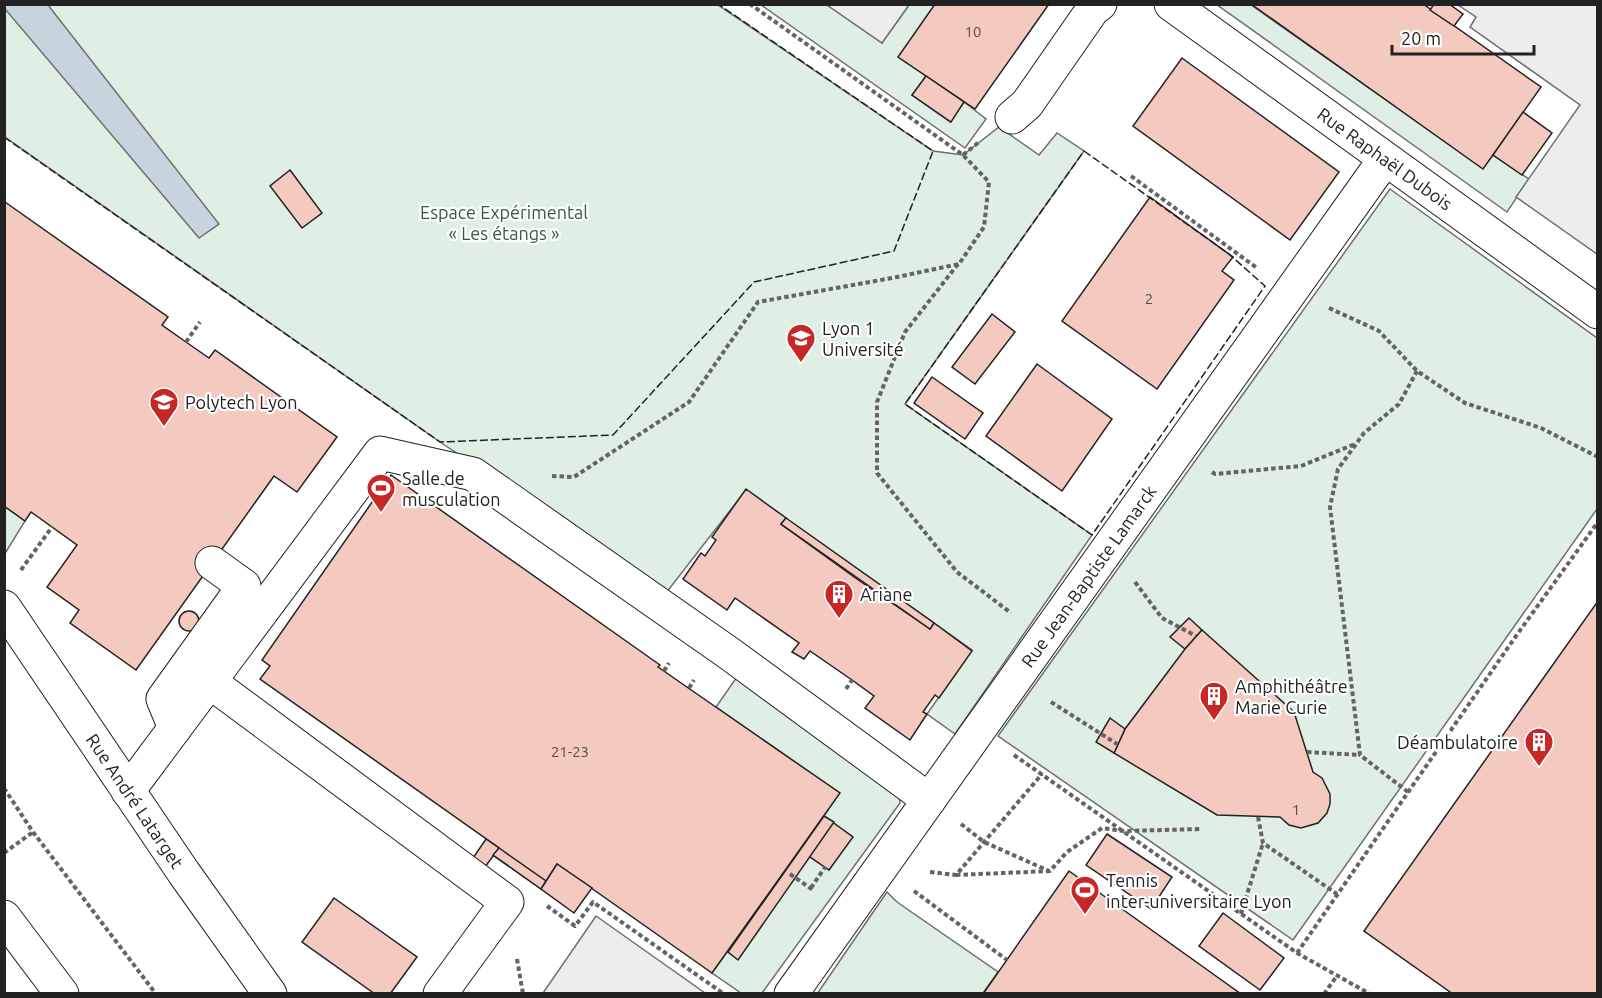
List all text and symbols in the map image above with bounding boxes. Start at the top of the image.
scale bar [1392,18,1534,56]
house number: 10 [965,23,981,40]
text: 20 m [1401,28,1441,48]
street label: Rue Raphaël Dubois [1314,103,1456,214]
park label: Espace Expérimental « Les étangs » [420,202,588,243]
house number: 2 [1145,290,1153,307]
place label: Lyon 1 Université [822,318,904,359]
school or university icon: Lyon 1 Université [785,322,817,364]
school or university icon: Polytech Lyon [148,386,180,428]
place label: Polytech Lyon [185,392,298,412]
place label: Salle de musculation [402,468,501,509]
sports icon: Salle de musculation [365,472,397,514]
street label: Rue Jean-Baptiste Lamarck [1017,481,1160,671]
building icon: Ariane [823,578,855,620]
place label: Ariane [860,584,912,604]
place label: Amphithéâtre Marie Curie [1235,676,1348,717]
building icon: Amphithéâtre Marie Curie [1198,680,1230,722]
building icon: Déambulatoire [1523,726,1555,768]
street label: Rue André Latarget [83,730,188,872]
place label: Déambulatoire [1397,732,1518,752]
house number: 21-23 [551,743,589,760]
house number: 1 [1292,801,1300,818]
place label: Tennis inter-universitaire Lyon [1106,870,1292,911]
sports icon: Tennis inter-universitaire Lyon [1069,874,1101,916]

